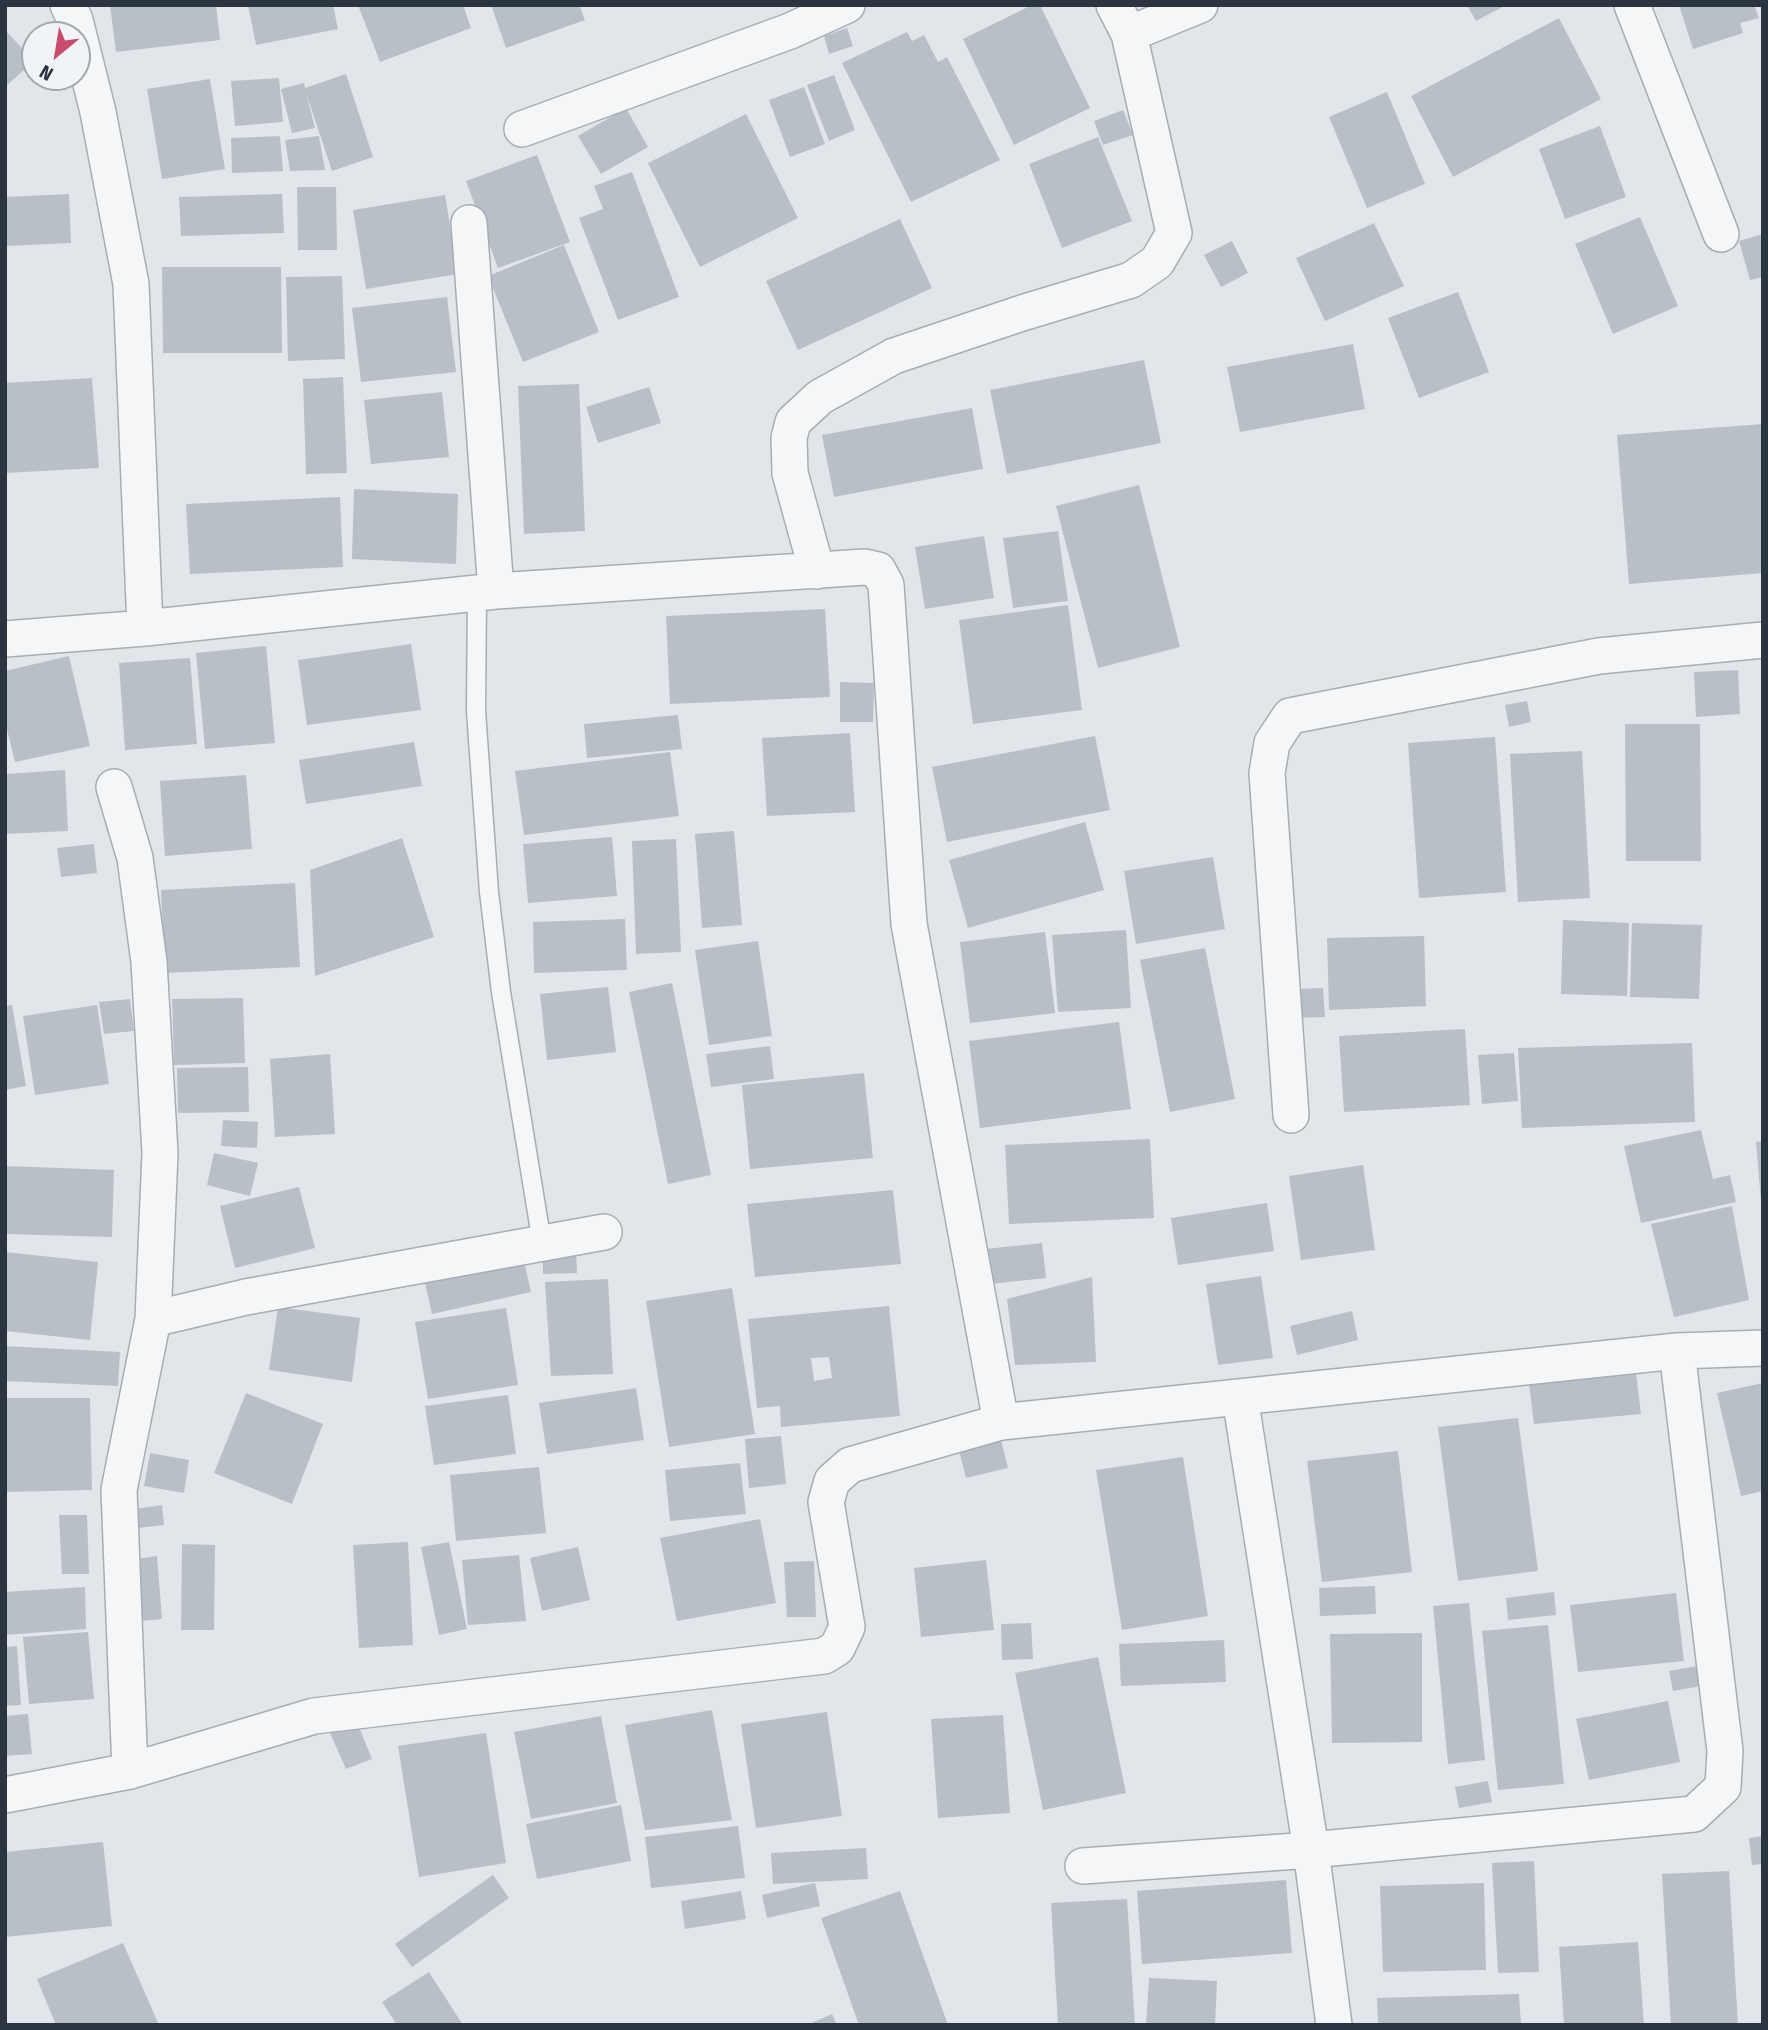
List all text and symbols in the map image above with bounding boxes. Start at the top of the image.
north arrow [21,21,91,91]
text: N [36,60,57,86]

